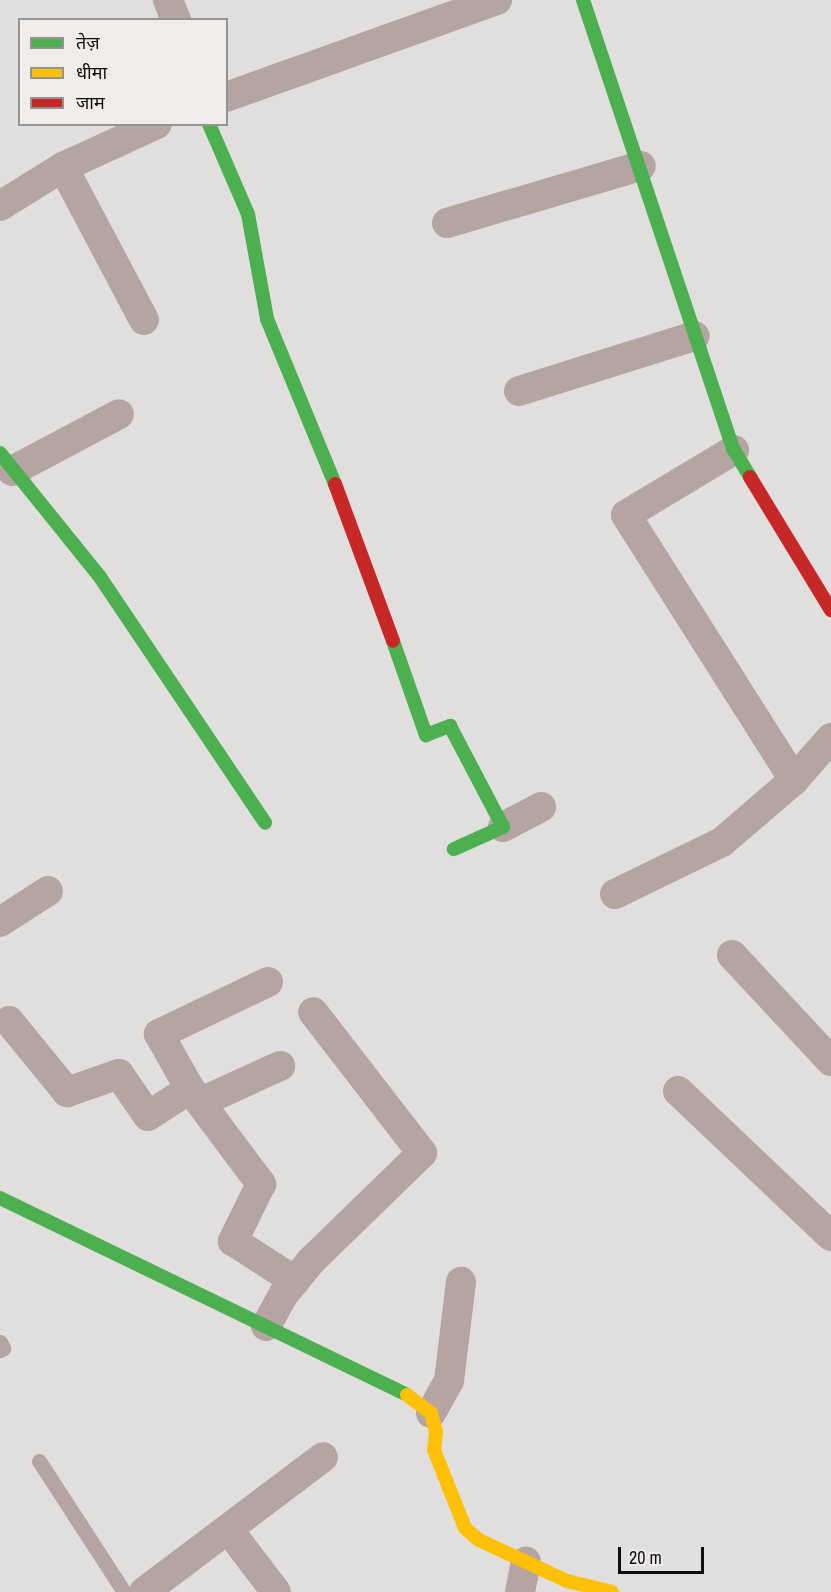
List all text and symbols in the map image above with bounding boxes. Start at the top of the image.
legend [18,18,228,126]
text: तेज़ [76,30,100,55]
text: धीमा [76,60,107,85]
text: जाम [76,90,105,115]
scale bar [621,1535,706,1573]
text: 20 m [629,1545,662,1570]

